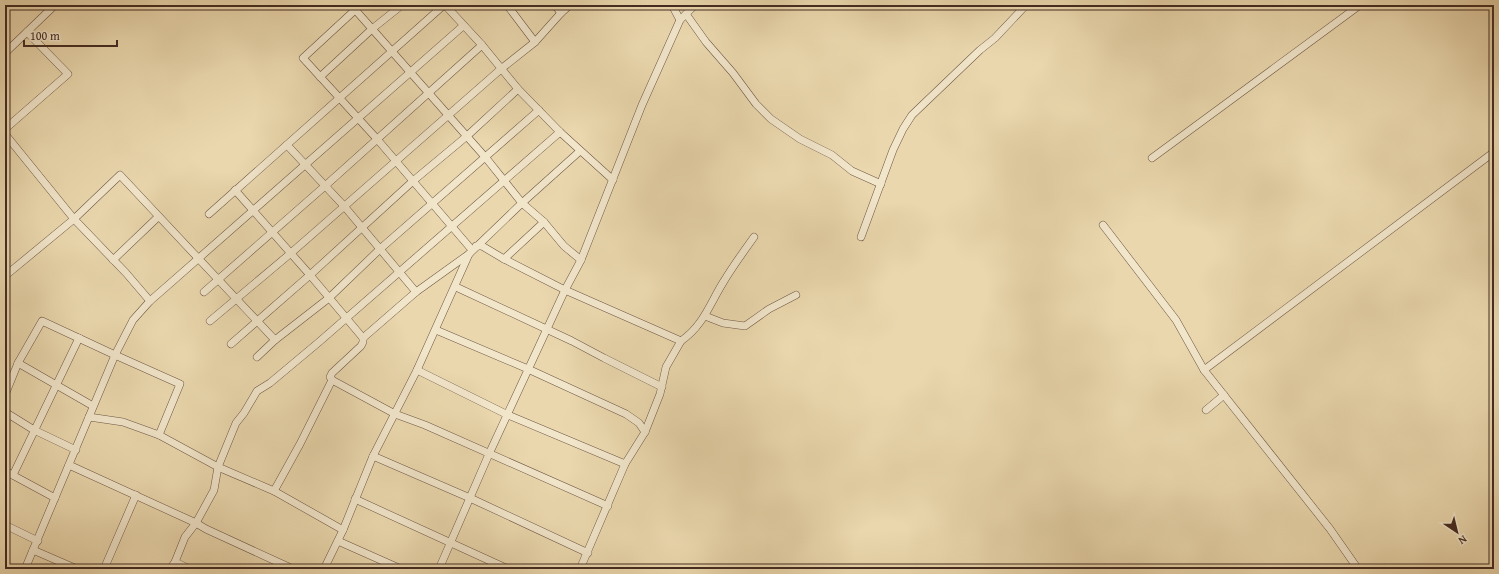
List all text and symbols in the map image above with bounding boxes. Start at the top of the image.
scale bar [24,22,117,48]
text: 100 m [30,27,60,44]
north arrow [1437,512,1477,552]
text: N [1455,532,1470,549]

